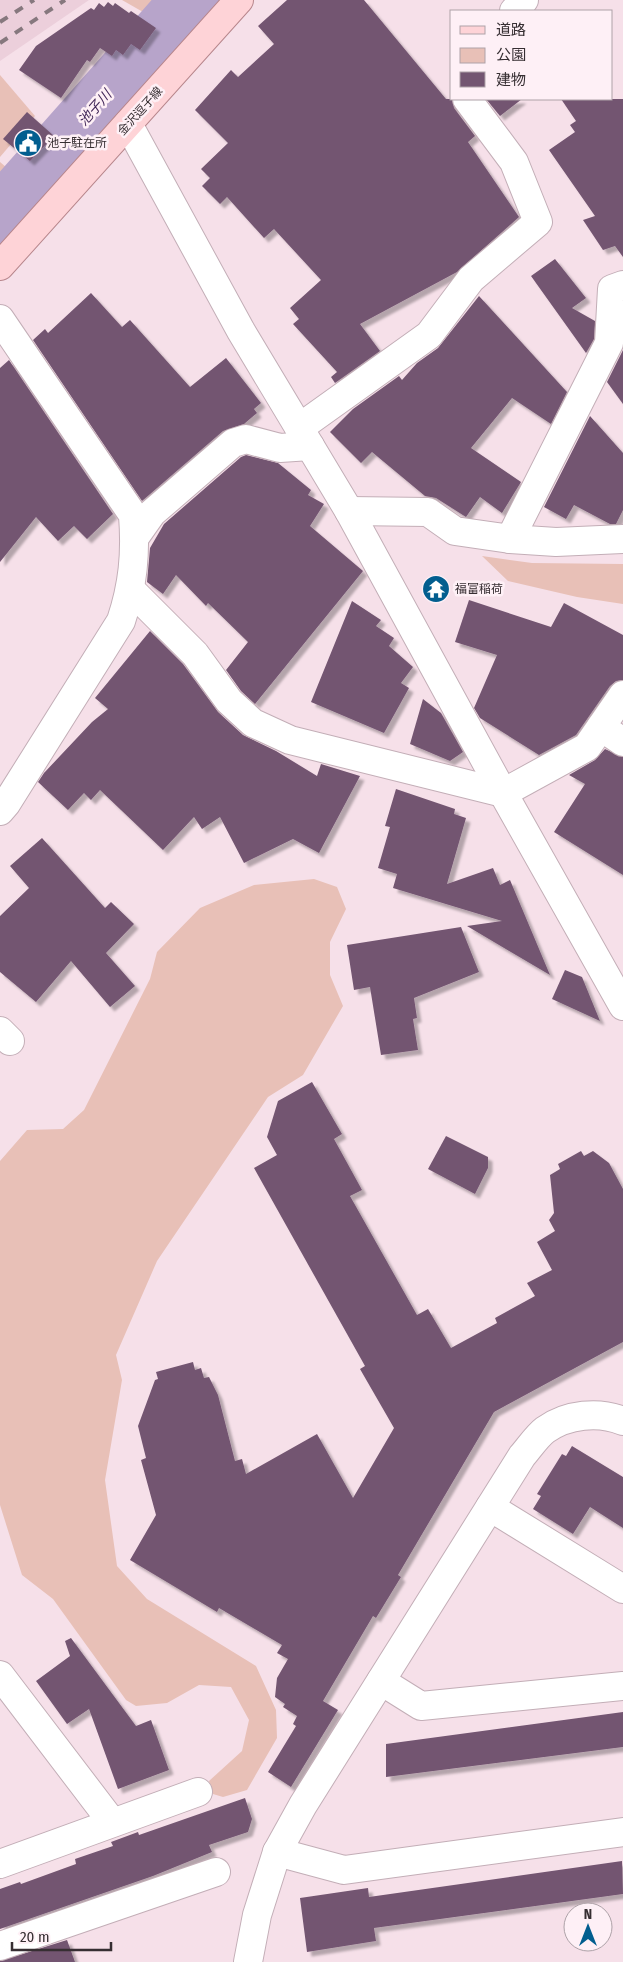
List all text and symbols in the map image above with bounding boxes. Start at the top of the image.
legend [450,10,613,100]
text: 道路 [496,21,526,39]
text: 公園 [496,46,526,64]
text: 建物 [496,71,526,89]
street label: 金沢逗子線 [115,84,165,138]
water label: 池子川 [75,85,117,129]
public building icon: 池子駐在所 [13,128,43,158]
place label: 池子駐在所 [47,136,107,150]
temple icon: 福富稲荷 [421,574,451,604]
place label: 福富稲荷 [455,582,503,596]
north arrow [563,1902,613,1952]
text: N [584,1906,592,1923]
scale bar [12,1920,111,1952]
text: 20 m [20,1928,50,1946]

